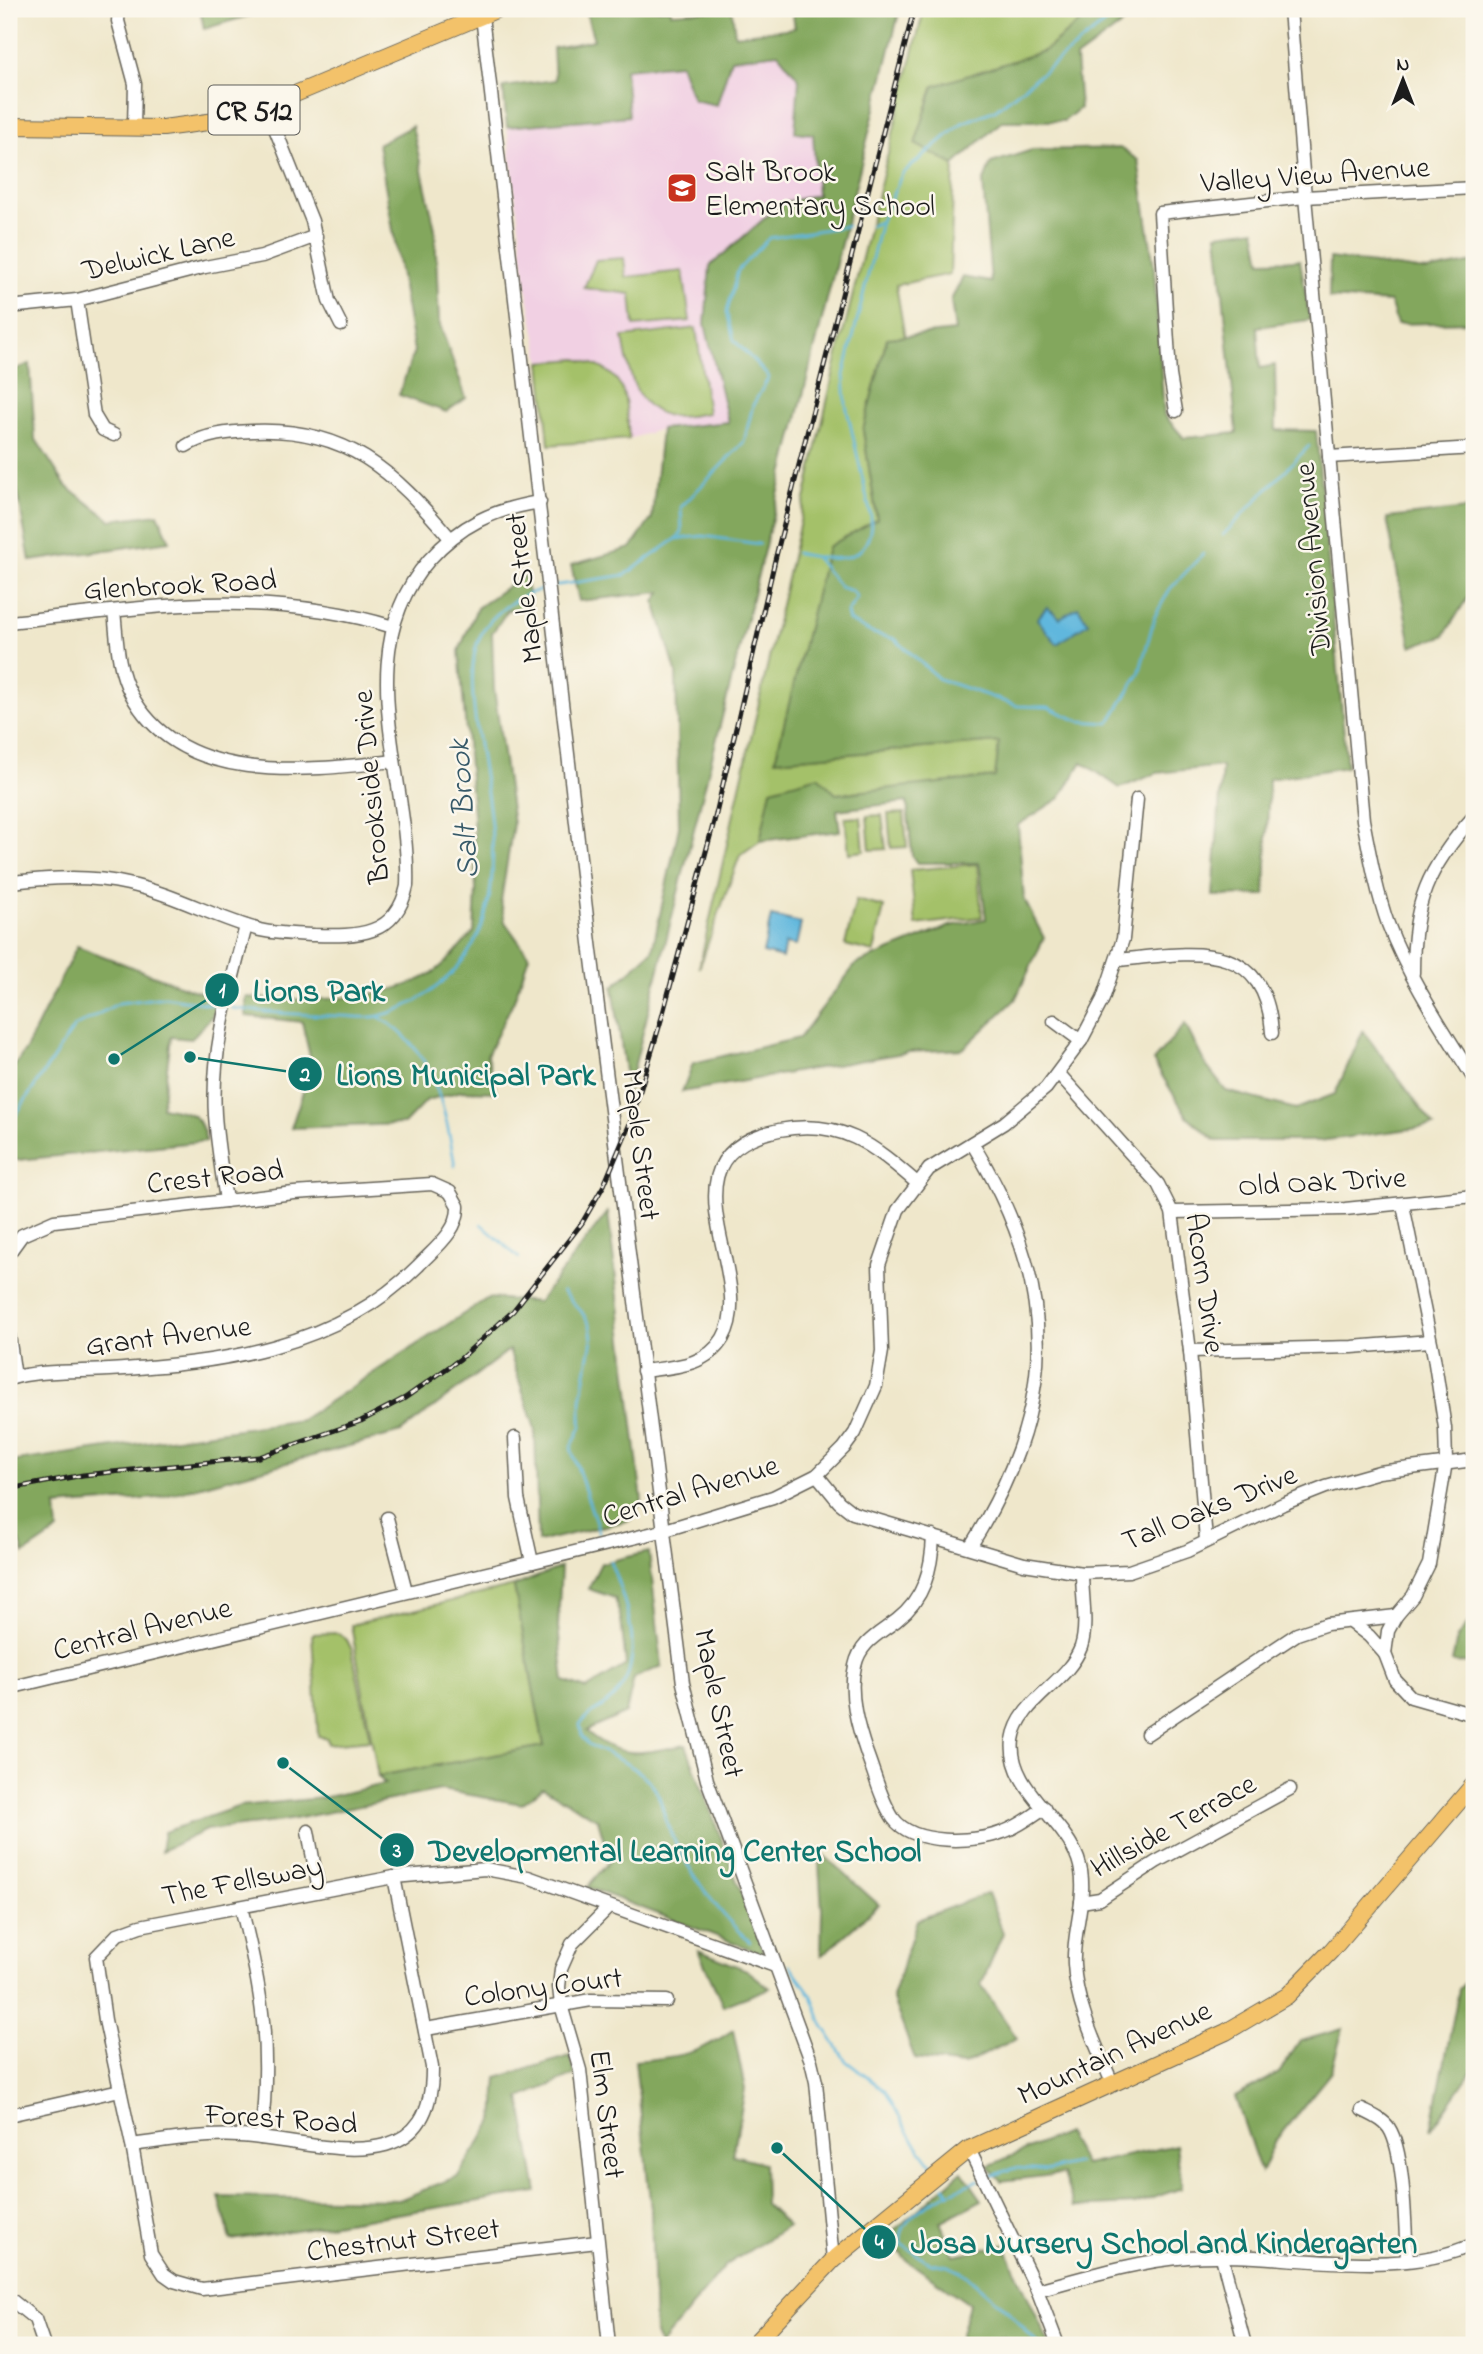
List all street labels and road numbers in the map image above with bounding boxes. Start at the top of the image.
road number: CR 512 [208,86,300,134]
street label: Valley View Avenue [1198,147,1432,207]
street label: Delwick Lane [77,217,240,295]
street label: Division Avenue [1285,460,1345,658]
street label: Maple Street [495,510,557,665]
street label: Glenbrook Road [82,560,278,614]
street label: Brookside Drive [343,688,403,886]
street label: Maple Street [608,1068,670,1223]
street label: Crest Road [145,1150,286,1208]
street label: Old Oak Drive [1237,1158,1408,1210]
street label: Acorn Drive [1171,1210,1235,1357]
street label: Grant Avenue [83,1306,254,1370]
street label: Central Avenue [597,1445,785,1541]
street label: Tall Oaks Drive [1116,1454,1305,1565]
street label: Central Avenue [49,1587,237,1674]
street label: Maple Street [680,1625,754,1782]
street label: Hillside Terrace [1084,1764,1266,1891]
street label: The Fellsway [158,1846,327,1920]
street label: Colony Court [462,1957,625,2021]
street label: Mountain Avenue [1011,1990,1220,2119]
street label: Elm Street [575,2047,635,2181]
street label: Forest Road [202,2094,359,2148]
street label: Chestnut Street [304,2208,503,2276]

